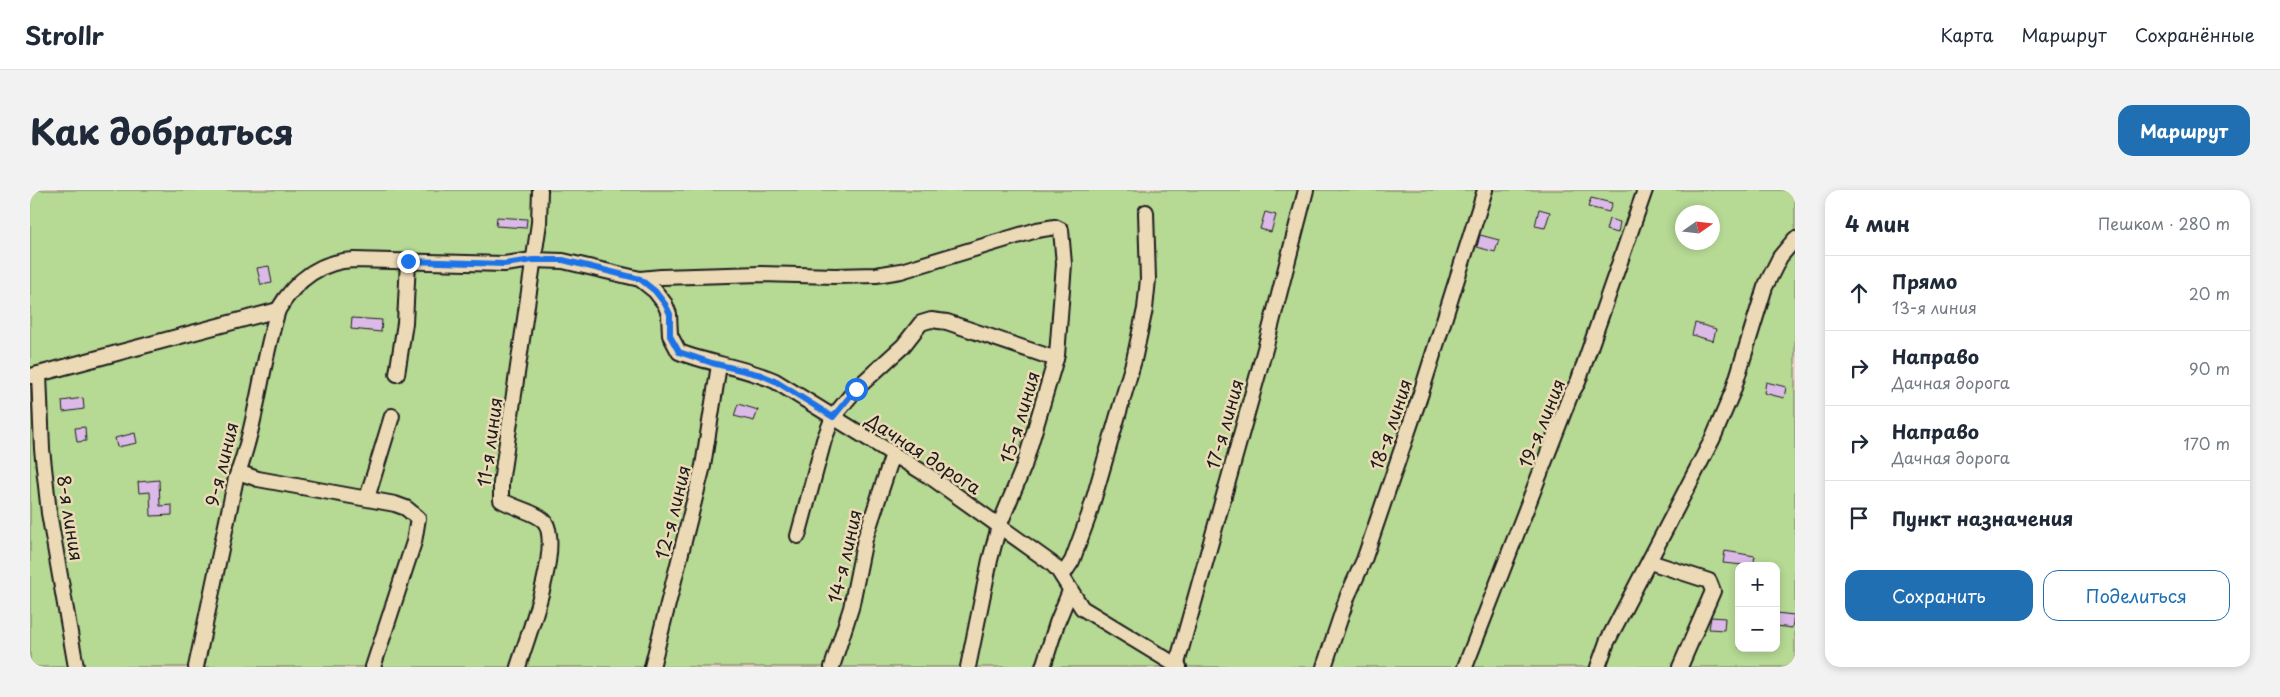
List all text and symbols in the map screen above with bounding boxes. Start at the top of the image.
text: Strollr [25,17,104,53]
text: Карта [1941,21,1993,48]
text: Маршрут [2021,21,2107,48]
text: Сохранённые [2135,21,2255,48]
text: Как добраться [30,104,294,157]
button: Маршрут [2118,105,2250,156]
north arrow [1675,205,1720,250]
text: 4 мин [1845,207,1910,239]
text: Пешком · 280 m [2098,211,2230,235]
route end [397,250,420,273]
text: Прямо [1892,267,1957,295]
icon: ahead [1845,279,1873,307]
text: 20 m [2189,281,2230,305]
text: 13-я линия [1892,295,1977,319]
text: Направо [1892,342,1979,370]
icon: right [1845,354,1873,382]
text: 90 m [2189,356,2230,380]
street label: 15-я линия [992,368,1046,466]
text: Дачная дорога [1892,370,2010,394]
street label: 19-я линия [1511,374,1571,472]
street label: 18-я линия [1362,375,1418,473]
street label: 17-я линия [1198,376,1250,472]
route start [845,378,868,401]
street label: 11-я линия [469,395,509,489]
street label: Дачная дорога [860,405,988,501]
text: Направо [1892,417,1979,445]
street label: 9-я линия [198,419,244,509]
icon: right [1845,429,1873,457]
text: 170 m [2184,431,2230,455]
text: Дачная дорога [1892,445,2010,469]
street label: 12-я линия [647,462,697,562]
street label: 8-я линия [51,473,91,563]
icon: arrive [1845,504,1873,532]
text: Пункт назначения [1892,504,2073,532]
street label: 14-я линия [820,506,868,606]
map controls [1735,562,1780,652]
button: + [1735,562,1780,607]
button: Сохранить [1845,570,2033,621]
button: Поделиться [2043,570,2230,621]
button: − [1735,607,1780,652]

